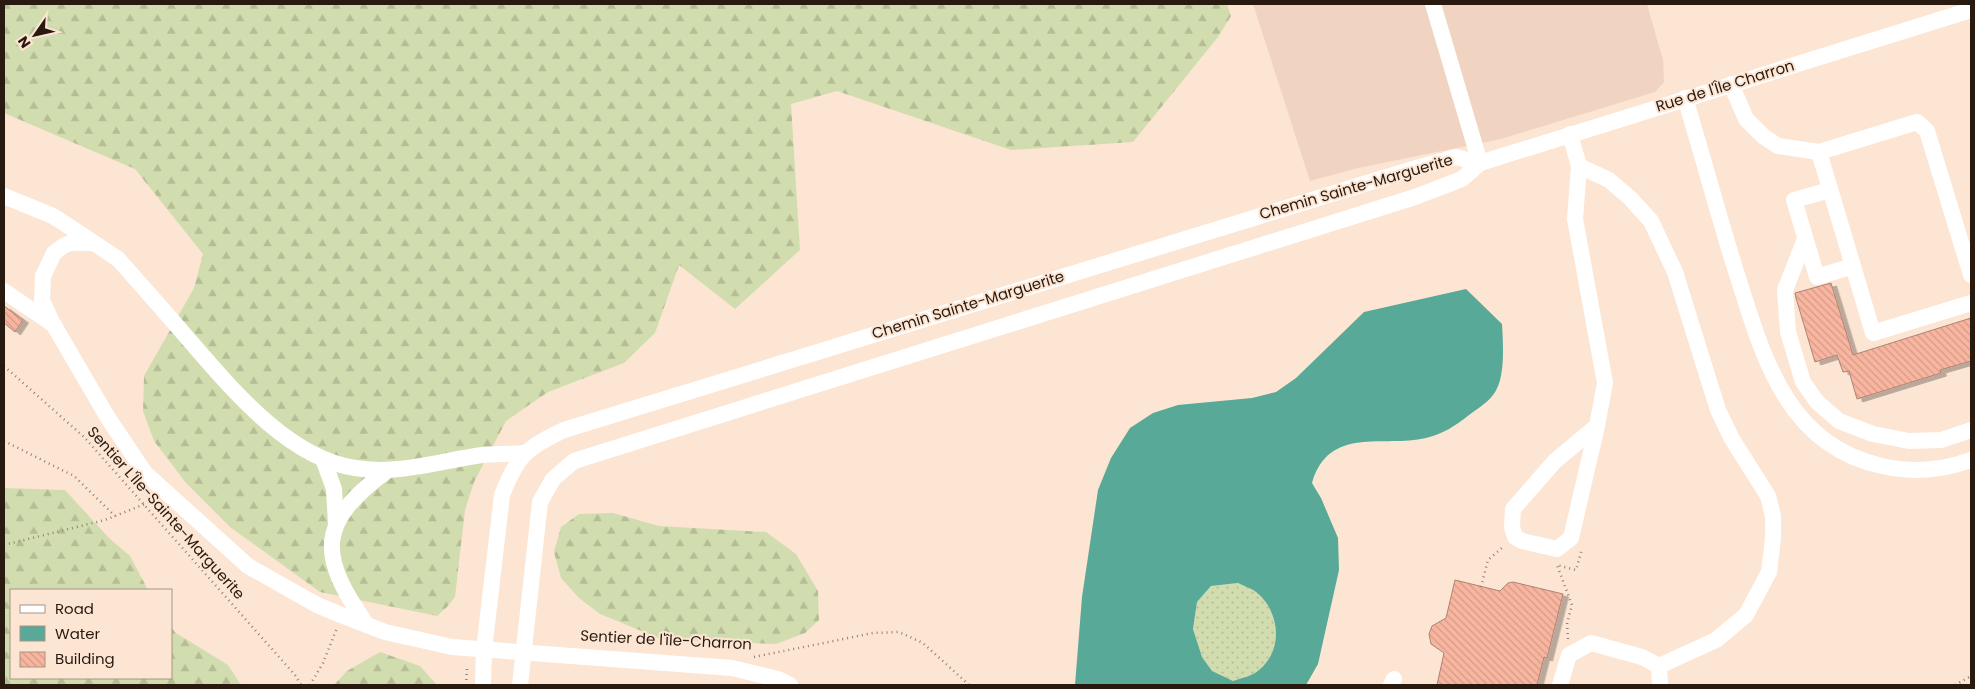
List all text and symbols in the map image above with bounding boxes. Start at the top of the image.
north arrow [10,10,60,60]
text: N [13,32,35,52]
street label: Rue de l'Île Charron [1653,54,1797,117]
street label: Chemin Sainte-Marguerite [1257,149,1455,224]
street label: Chemin Sainte-Marguerite [869,265,1067,344]
street label: Sentier L'Île-Sainte-Marguerite [83,421,250,604]
legend [10,589,172,679]
text: Road [55,598,94,619]
text: Water [55,623,101,644]
street label: Sentier de l'île-Charron [580,625,752,654]
text: Building [55,648,115,669]

